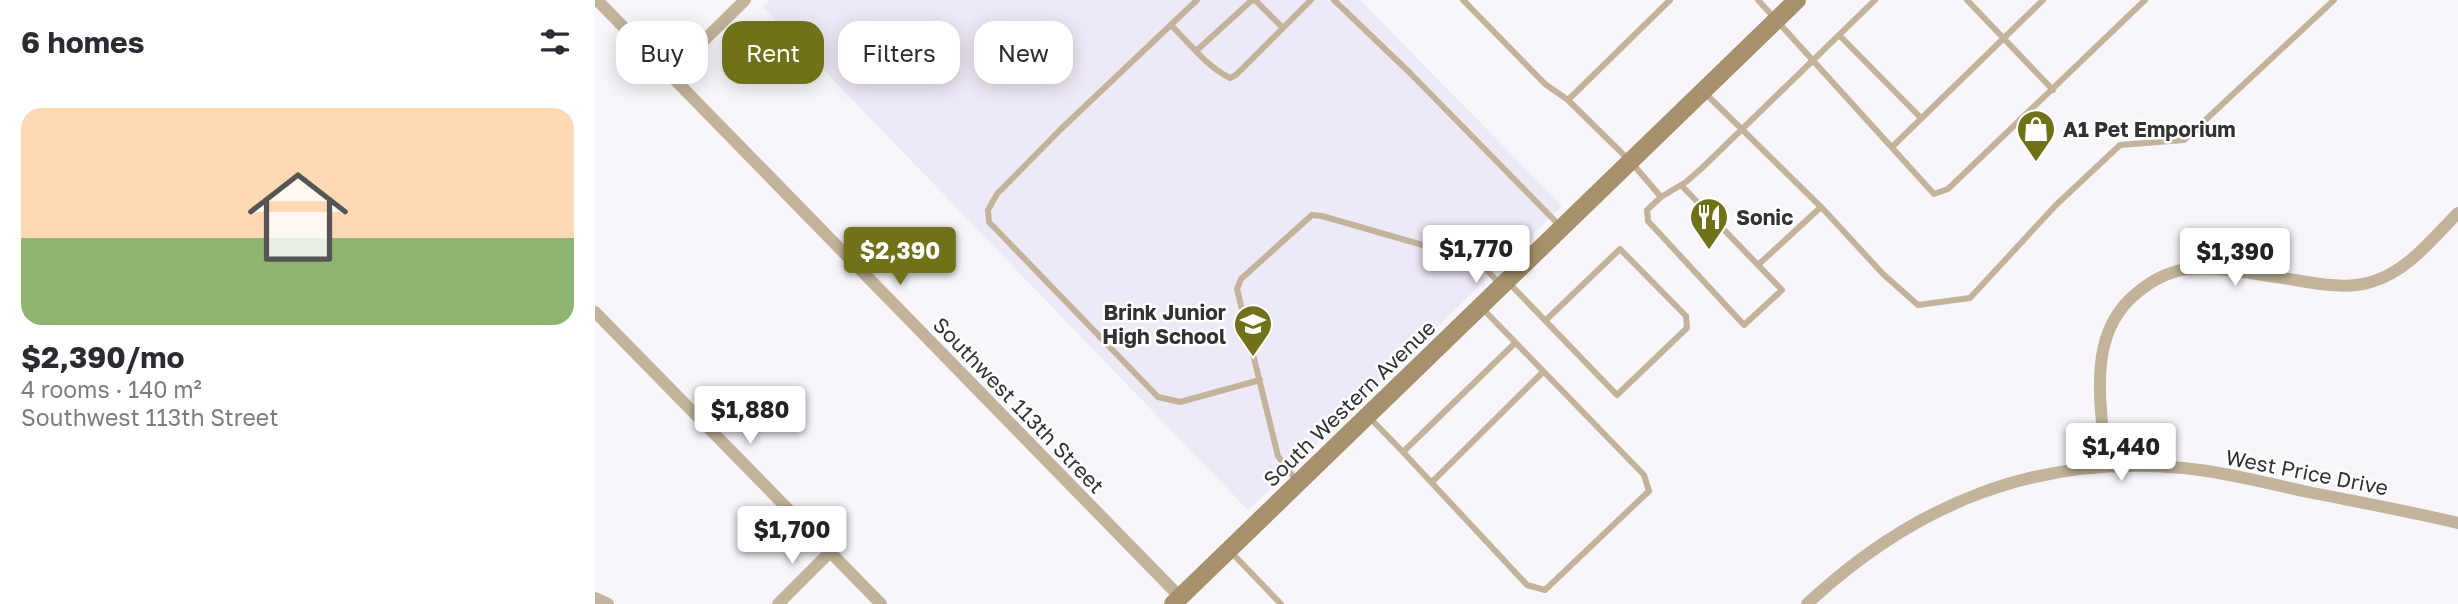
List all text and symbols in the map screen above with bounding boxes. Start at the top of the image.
chip: Buy [616,21,708,84]
chip: Rent [722,21,824,84]
chip: Filters [838,21,960,84]
chip: New [974,21,1073,84]
icon: filters [536,23,574,61]
text: 6 homes [21,24,144,60]
shop icon: A1 Pet Emporium [2015,108,2057,163]
place label: A1 Pet Emporium [2063,116,2236,142]
icon: home [235,154,361,280]
restaurant icon: Sonic [1688,196,1730,251]
place label: Sonic [1736,204,1793,230]
pin: $1,770 [1419,226,1533,285]
pin: $2,390 [843,228,957,287]
pin: $1,390 [2178,229,2292,288]
text: $1,770 [1439,234,1513,262]
text: $2,390 [860,236,940,264]
text: $1,390 [2196,237,2274,265]
place label: Brink Junior High School [1102,299,1226,349]
school or university icon: Brink Junior High School [1232,303,1274,358]
street label: Southwest 113th Street [928,311,1110,499]
street label: South Western Avenue [1258,314,1440,492]
text: $2,390/mo [21,339,185,375]
text: 4 rooms · 140 m² [21,375,202,403]
pin: $1,880 [693,386,807,446]
text: $1,880 [710,395,790,423]
text: Southwest 113th Street [21,403,278,431]
pin: $1,440 [2064,424,2178,483]
text: $1,440 [2082,432,2160,460]
street label: West Price Drive [2224,444,2390,500]
pin: $1,700 [735,506,849,566]
text: $1,700 [753,515,831,543]

